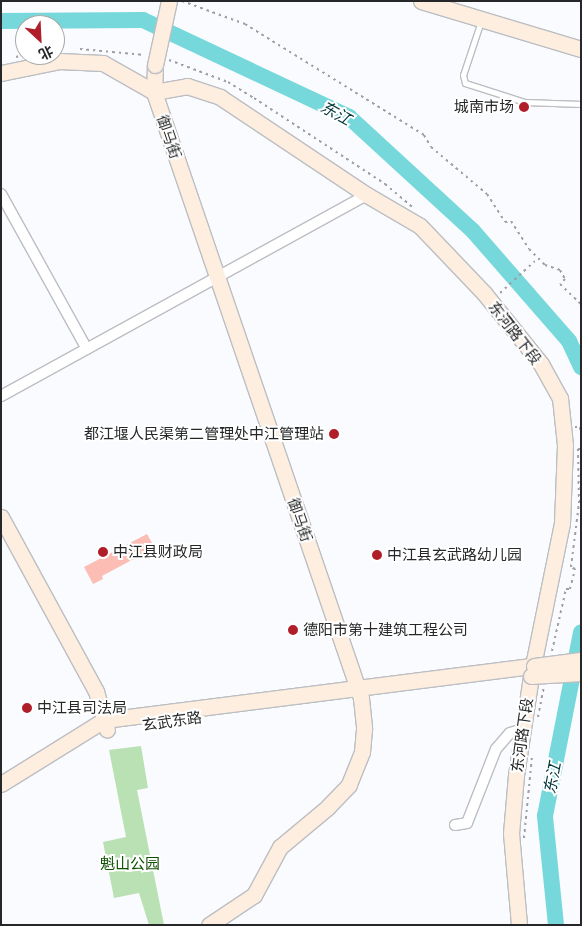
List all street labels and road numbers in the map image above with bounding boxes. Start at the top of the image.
street label: 御马街 [153,113,185,161]
street label: 东河路下段 [485,298,545,368]
street label: 御马街 [284,496,316,544]
street label: 东河路下段 [508,697,536,773]
street label: 玄武东路 [141,708,203,734]

